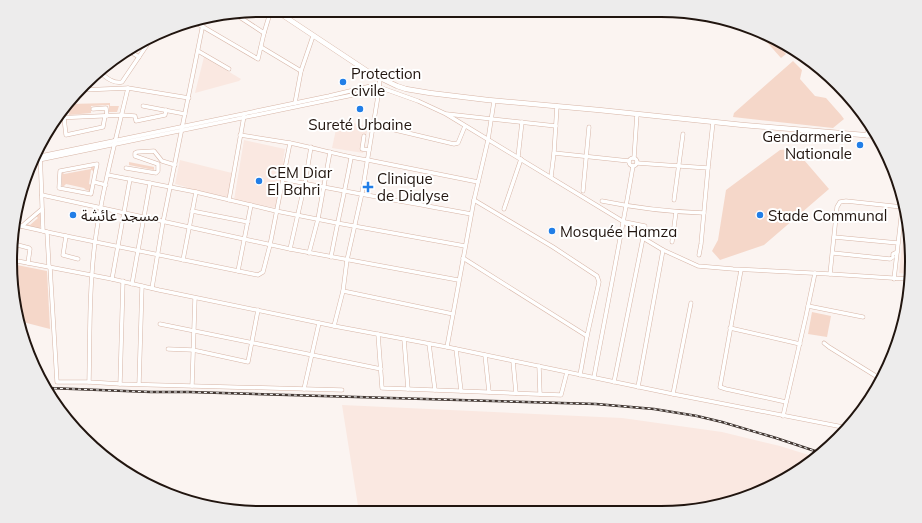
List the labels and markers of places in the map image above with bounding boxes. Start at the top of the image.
place label: Protection civile [351,64,421,100]
marker: Protection civile [338,77,348,87]
marker: Sureté Urbaine [355,104,365,114]
place label: Sureté Urbaine [308,115,412,134]
place label: Gendarmerie Nationale [762,127,852,163]
marker: Gendarmerie Nationale [855,140,865,150]
place label: CEM Diar El Bahri [267,163,333,199]
place label: Clinique de Dialyse [377,169,449,205]
marker: CEM Diar El Bahri [254,176,264,186]
marker: Clinique de Dialyse [362,181,374,193]
place label: مسجد عائشة [81,206,159,225]
place label: Stade Communal [768,206,887,225]
marker: مسجد عائشة [68,210,78,220]
marker: Stade Communal [755,210,765,220]
place label: Mosquée Hamza [560,222,677,241]
marker: Mosquée Hamza [547,226,557,236]

